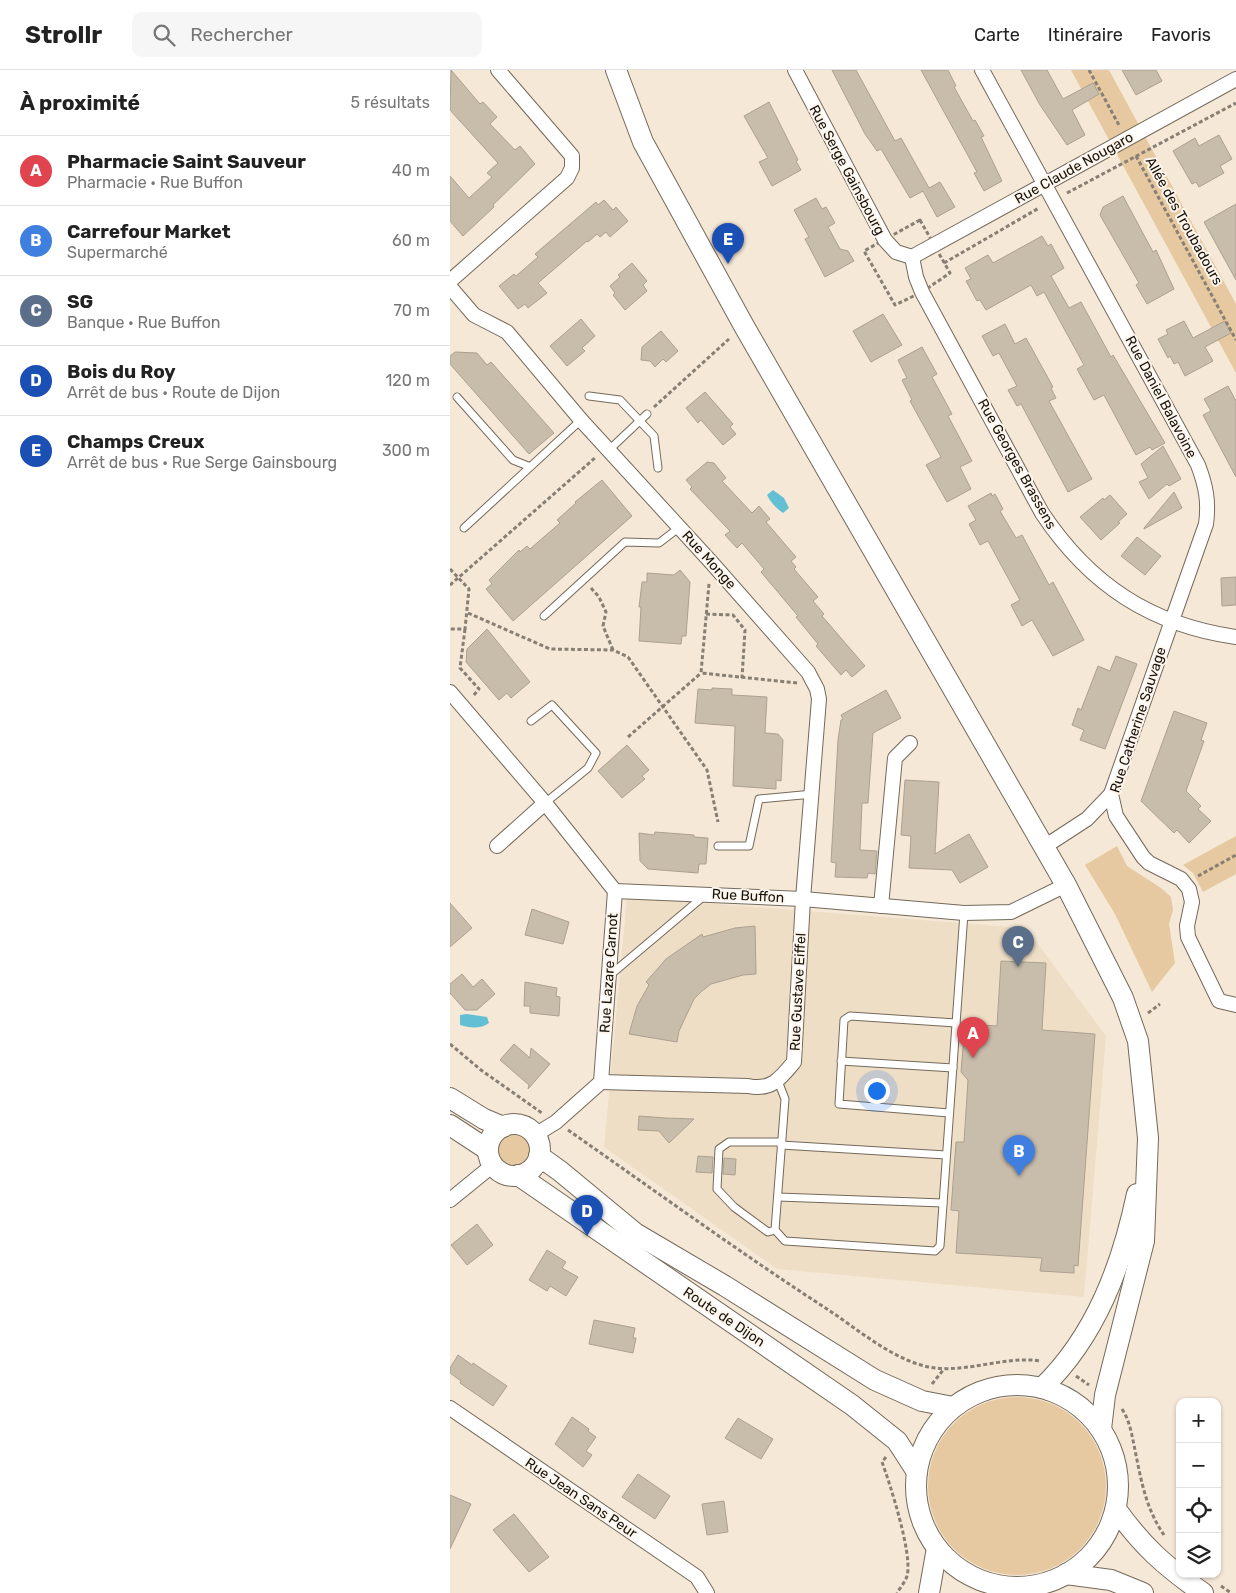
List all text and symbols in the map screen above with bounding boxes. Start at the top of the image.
search box [132,12,482,57]
text: Strollr [25,21,102,49]
icon: search [150,21,178,49]
text: Rechercher [190,23,293,46]
text: Carte [974,24,1020,46]
text: Itinéraire [1048,24,1123,46]
text: Favoris [1151,24,1211,46]
text: À proximité [20,90,140,115]
text: 5 résultats [351,93,430,112]
street label: Rue Serge Gainsbourg [805,102,889,238]
street label: Rue Claude Nougaro [1012,128,1136,208]
text: Pharmacie Saint Sauveur [67,150,306,173]
street label: Allée des Troubadours [1142,154,1226,288]
text: A [30,161,42,180]
text: 40 m [392,161,430,180]
text: Pharmacie · Rue Buffon [67,173,243,192]
text: Carrefour Market [67,220,231,243]
pin: E [712,223,744,264]
text: B [30,231,42,250]
text: 60 m [392,231,430,250]
text: Supermarché [67,243,168,262]
text: SG [67,290,93,313]
text: C [30,301,42,320]
text: 70 m [393,301,430,320]
text: Banque · Rue Buffon [67,313,221,332]
street label: Rue Daniel Balavoine [1122,333,1201,461]
text: Bois du Roy [67,360,176,383]
text: D [30,371,42,390]
text: 120 m [385,371,430,390]
text: Arrêt de bus · Route de Dijon [67,383,280,402]
street label: Rue Georges Brassens [974,396,1060,532]
text: Champs Creux [67,430,204,453]
text: E [31,441,41,460]
text: 300 m [382,441,430,460]
text: Arrêt de bus · Rue Serge Gainsbourg [67,453,337,472]
street label: Rue Monge [678,527,740,593]
street label: Rue Catherine Sauvage [1106,645,1170,795]
street label: Rue Buffon [711,886,785,906]
street label: Rue Lazare Carnot [596,912,622,1033]
pin: C [1002,926,1034,967]
street label: Rue Gustave Eiffel [786,932,810,1052]
pin: A [957,1017,989,1058]
your location [864,1078,890,1104]
pin: B [1003,1135,1035,1176]
pin: D [571,1195,603,1236]
street label: Route de Dijon [680,1283,768,1351]
map controls [1176,1398,1221,1578]
button: + [1176,1398,1221,1443]
button: − [1176,1443,1221,1488]
street label: Rue Jean Sans Peur [522,1454,641,1542]
button: locate [1176,1488,1221,1533]
button: layers [1176,1533,1221,1578]

